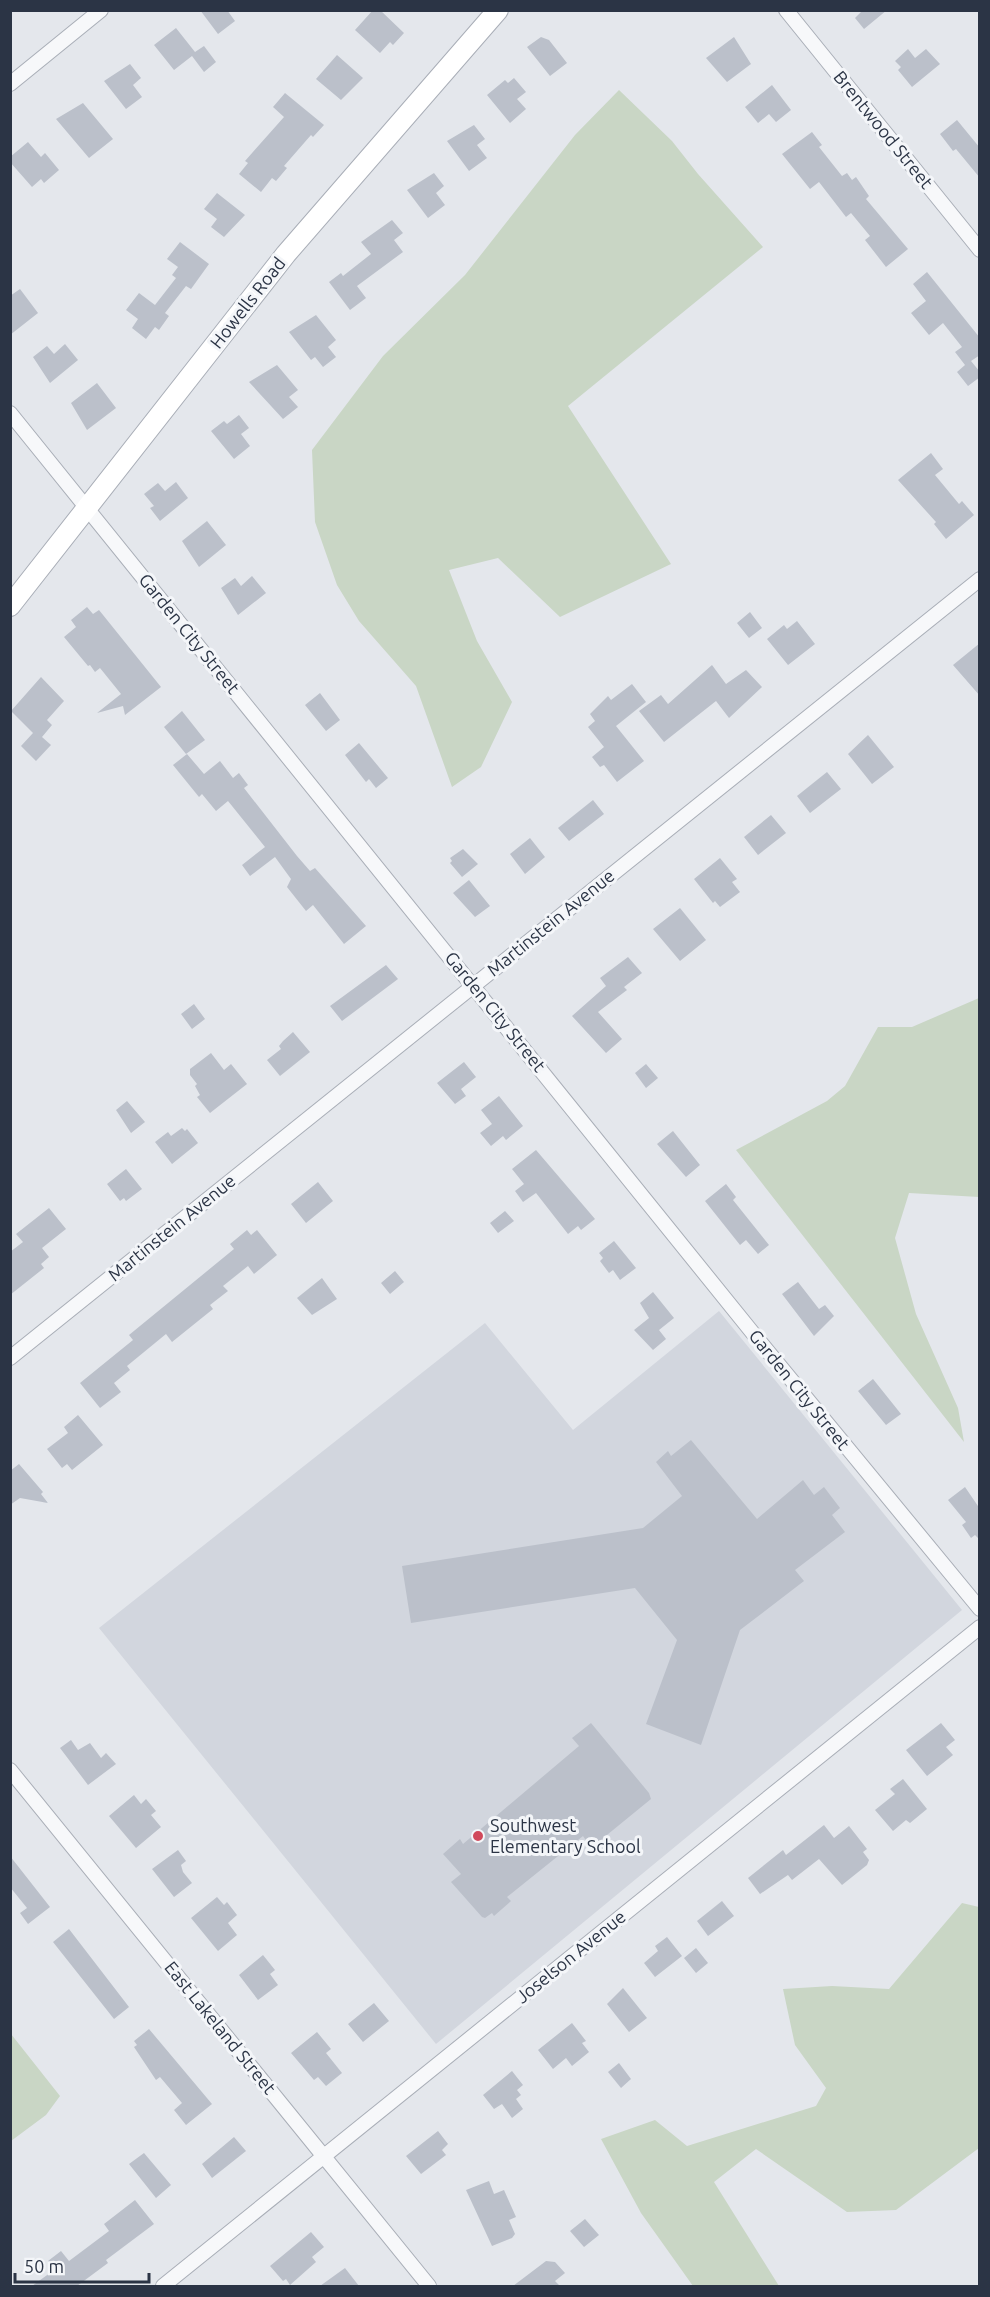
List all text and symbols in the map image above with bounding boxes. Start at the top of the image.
street label: Brentwood Street [830,67,937,192]
street label: Howells Road [206,253,289,352]
street label: Garden City Street [135,569,244,697]
street label: Martinstein Avenue [483,865,618,980]
street label: Garden City Street [441,947,550,1075]
street label: Martinstein Avenue [104,1170,239,1285]
street label: Garden City Street [745,1325,854,1453]
place label: Southwest Elementary School [490,1815,641,1856]
marker: Southwest Elementary School [471,1829,485,1843]
street label: Joselson Avenue [512,1906,629,2007]
street label: East Lakeland Street [161,1957,280,2098]
scale bar [15,2246,148,2284]
text: 50 m [24,2256,64,2276]

